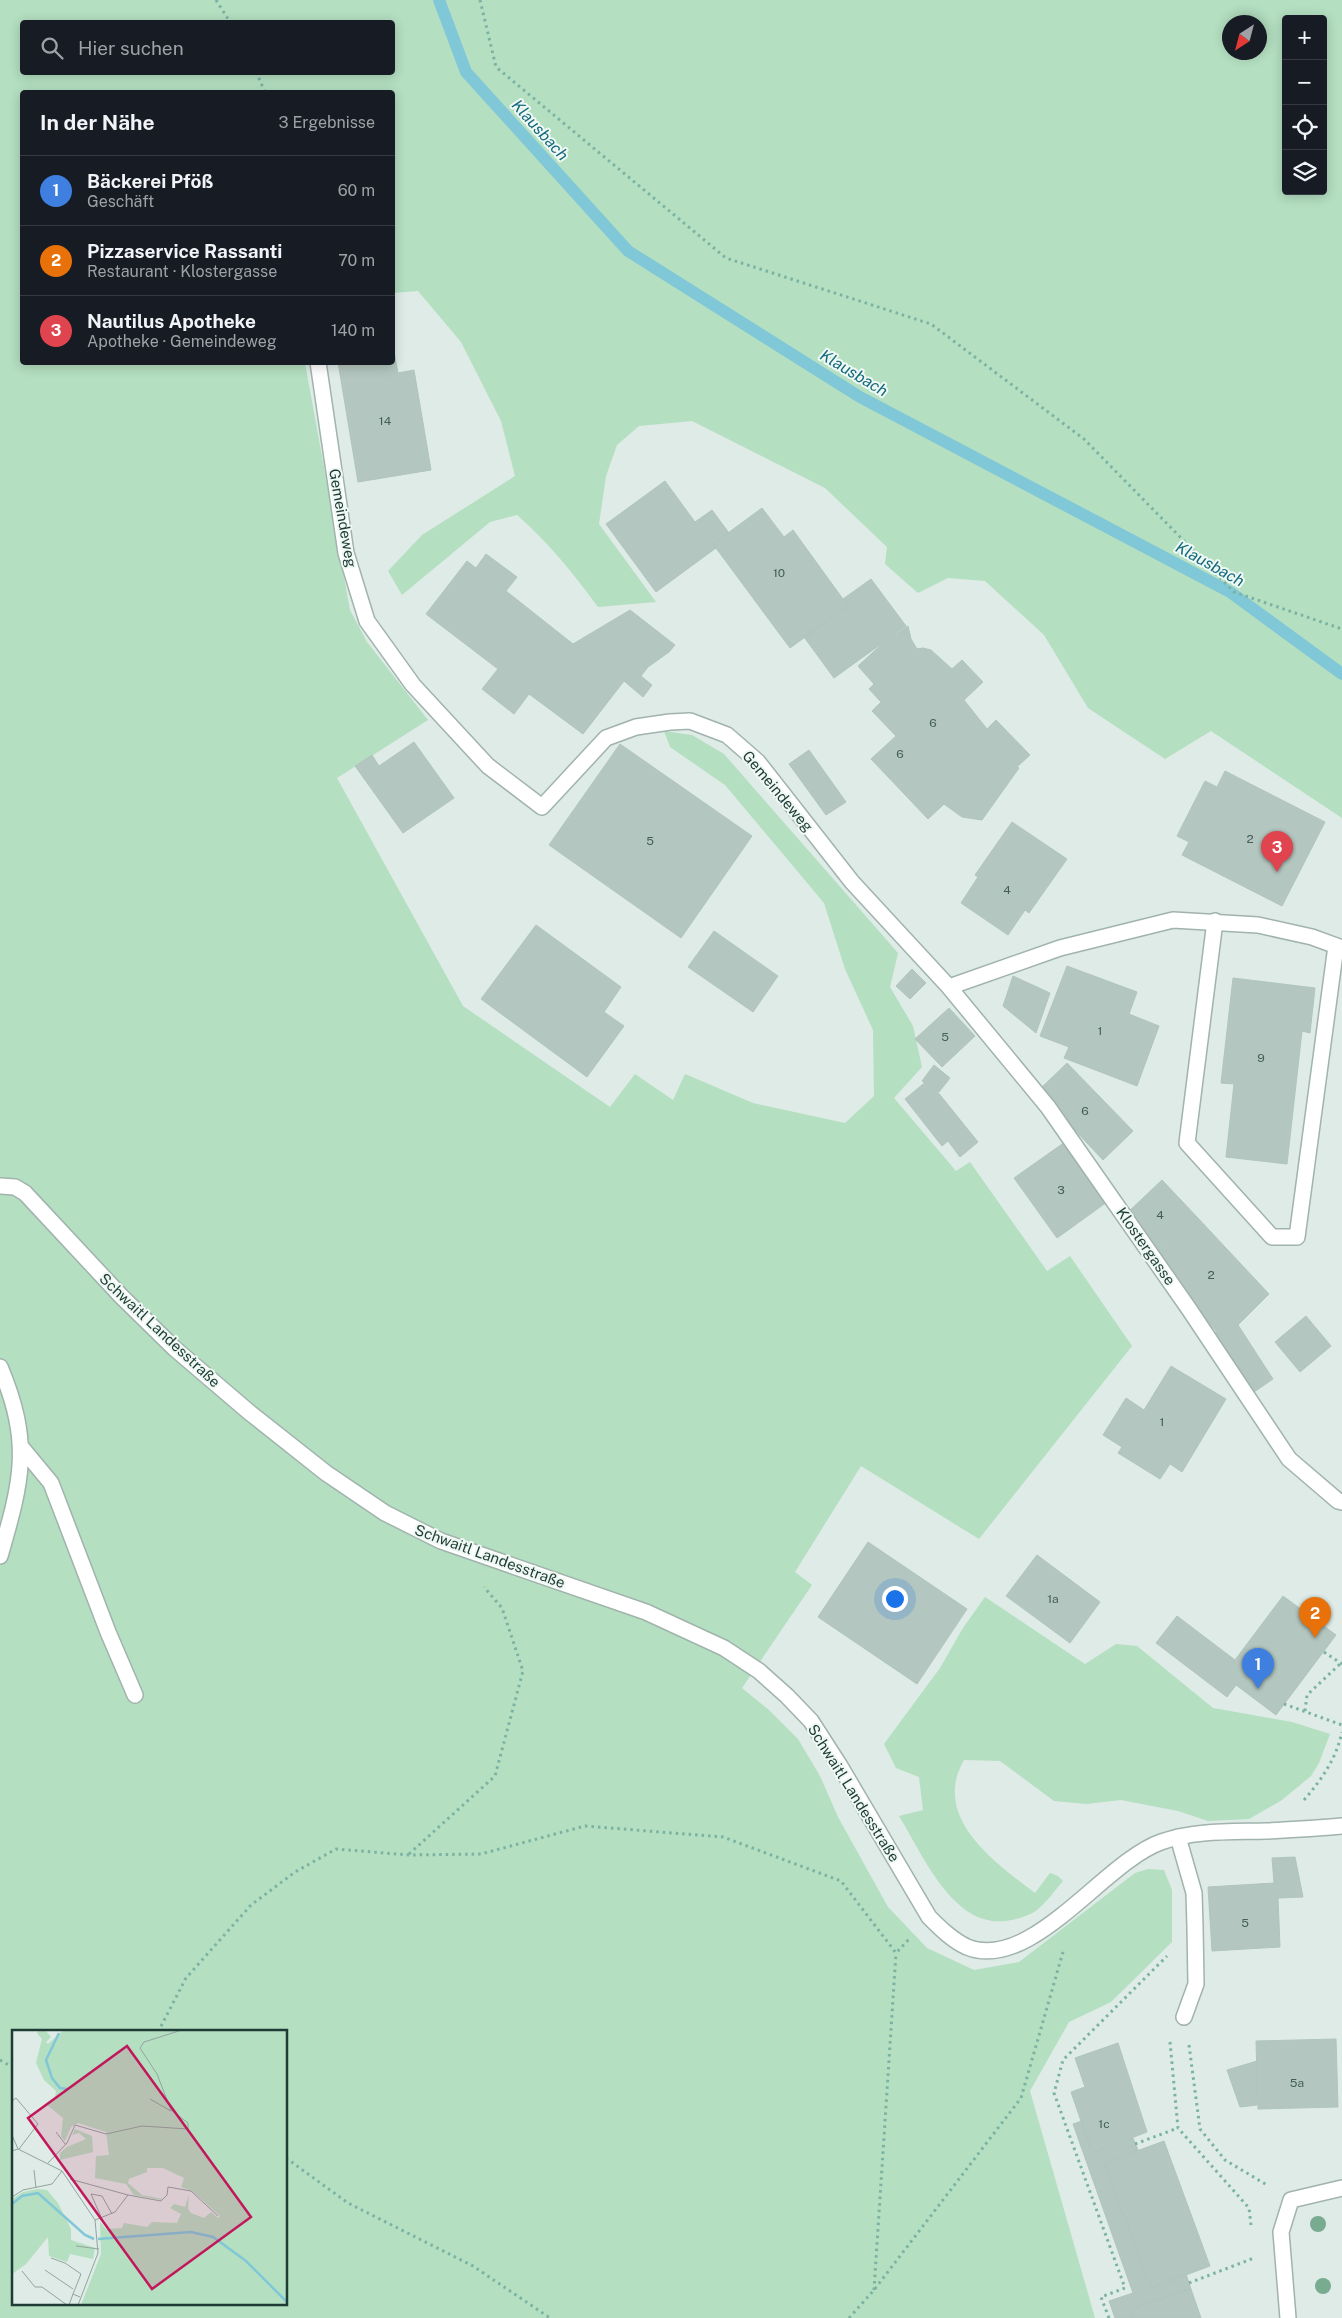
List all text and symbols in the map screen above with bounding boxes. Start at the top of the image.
north arrow [1222,15,1267,60]
map controls [1282,15,1327,195]
button: + [1282,15,1327,60]
search box [20,20,395,75]
icon: search [38,34,66,62]
text: Hier suchen [78,37,184,59]
button: − [1282,60,1327,105]
water label: Klausbach [508,96,572,164]
button: locate [1282,105,1327,150]
text: In der Nähe [40,110,155,135]
text: 3 Ergebnisse [279,113,375,132]
button: layers [1282,150,1327,195]
text: Bäckerei Pföß [87,170,213,192]
text: 1 [53,181,59,200]
text: 60 m [338,181,375,200]
text: Geschäft [87,192,154,211]
text: Pizzaservice Rassanti [87,240,282,262]
text: 2 [51,251,61,270]
text: 70 m [338,251,375,270]
text: Restaurant · Klostergasse [87,262,277,281]
text: Nautilus Apotheke [87,310,256,332]
text: 3 [51,321,61,340]
text: 140 m [331,321,375,340]
text: Apotheke · Gemeindeweg [87,332,277,351]
water label: Klausbach [817,345,891,401]
house number: 14 [379,414,392,428]
street label: Gemeindeweg [326,467,360,569]
water label: Klausbach [1172,537,1248,591]
house number: 10 [773,566,785,580]
house number: 6 [929,716,937,730]
street label: Gemeindeweg [739,747,817,835]
house number: 6 [896,747,904,761]
pin: 3 [1261,831,1293,872]
house number: 2 [1246,832,1254,846]
house number: 5 [646,834,654,848]
house number: 4 [1003,883,1011,897]
house number: 1 [1098,1024,1102,1038]
house number: 5 [941,1030,949,1044]
house number: 9 [1257,1051,1265,1065]
house number: 6 [1081,1104,1089,1118]
house number: 3 [1057,1183,1065,1197]
street label: Klostergasse [1113,1204,1179,1288]
house number: 4 [1156,1208,1164,1222]
house number: 2 [1207,1268,1215,1282]
street label: Schwaitl Landesstraße [96,1270,224,1390]
house number: 1 [1160,1415,1164,1429]
street label: Schwaitl Landesstraße [412,1521,568,1591]
your location [882,1586,908,1612]
house number: 1a [1047,1592,1059,1606]
pin: 2 [1299,1597,1331,1638]
pin: 1 [1242,1648,1274,1689]
street label: Schwaitl Landesstraße [805,1721,903,1865]
house number: 5 [1241,1916,1249,1930]
inset map [12,2030,288,2306]
house number: 5a [1290,2076,1304,2090]
house number: 1c [1098,2117,1110,2131]

